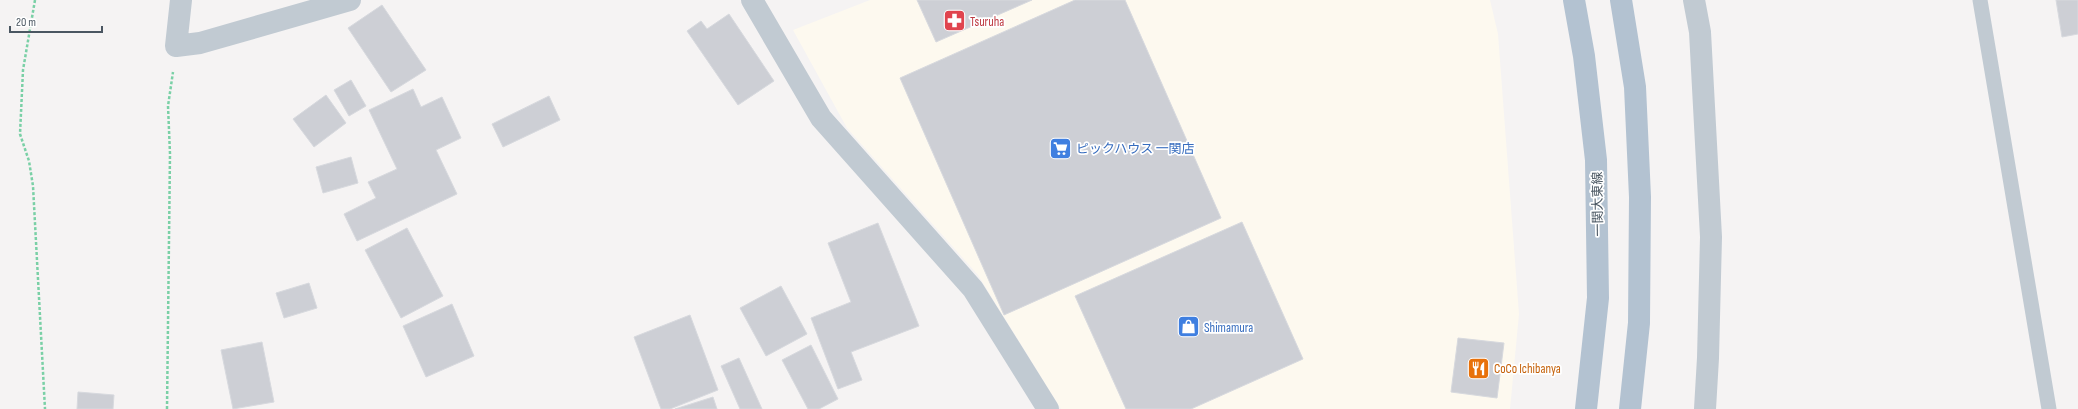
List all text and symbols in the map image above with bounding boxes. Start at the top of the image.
scale bar [10,8,102,34]
pharmacy icon: Tsuruha [942,8,968,34]
place label: Tsuruha [970,14,1004,30]
text: 20 m [16,15,36,30]
supermarket icon: ピックハウス 一関店 [1047,135,1073,161]
place label: ピックハウス 一関店 [1076,141,1194,157]
street label: 一関大東線 [1589,171,1607,237]
shop icon: Shimamura [1176,314,1202,340]
place label: Shimamura [1204,320,1253,336]
restaurant icon: CoCo Ichibanya [1465,355,1491,381]
place label: CoCo Ichibanya [1494,361,1561,377]

